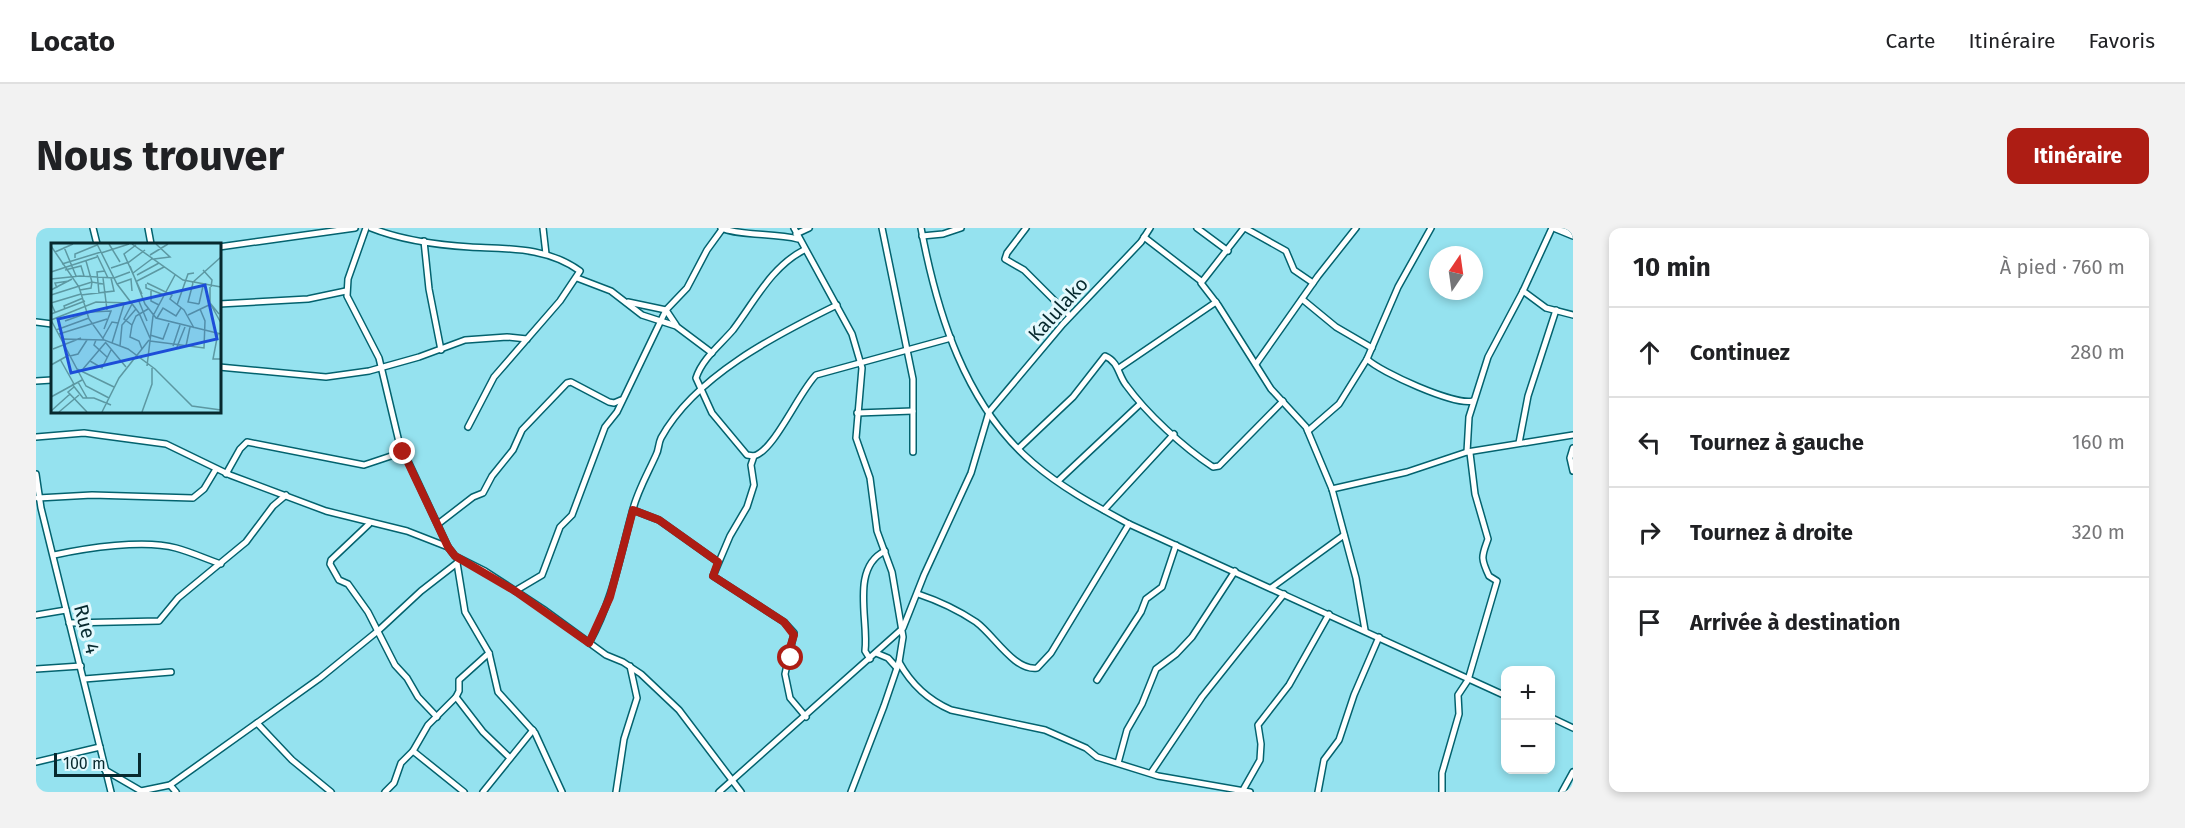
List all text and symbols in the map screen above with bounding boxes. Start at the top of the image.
text: Locato [30,25,115,58]
text: Carte [1886,28,1935,54]
text: Itinéraire [1968,28,2055,54]
text: Favoris [2088,28,2155,54]
button: Itinéraire [2007,128,2149,184]
text: Nous trouver [36,131,284,181]
inset map [51,243,220,412]
north arrow [1429,246,1483,300]
text: 10 min [1633,252,1711,283]
text: À pied · 760 m [2000,255,2125,279]
street label: Kalulako [1023,272,1093,346]
icon: ahead [1633,336,1666,369]
text: Continuez [1690,339,1790,366]
text: 280 m [2070,340,2125,364]
icon: left [1633,426,1666,459]
text: Tournez à gauche [1690,429,1864,456]
text: 160 m [2072,430,2125,454]
route end [389,438,415,464]
icon: right [1633,516,1666,549]
text: Tournez à droite [1690,519,1853,546]
text: 320 m [2072,520,2125,544]
street label: Rue 4 [69,601,105,657]
icon: arrive [1633,606,1666,639]
text: Arrivée à destination [1690,609,1900,636]
route start [777,644,803,670]
map controls [1501,666,1555,774]
button: + [1501,666,1555,720]
button: − [1501,720,1555,774]
scale bar [54,750,141,778]
text: 100 m [63,754,106,773]

